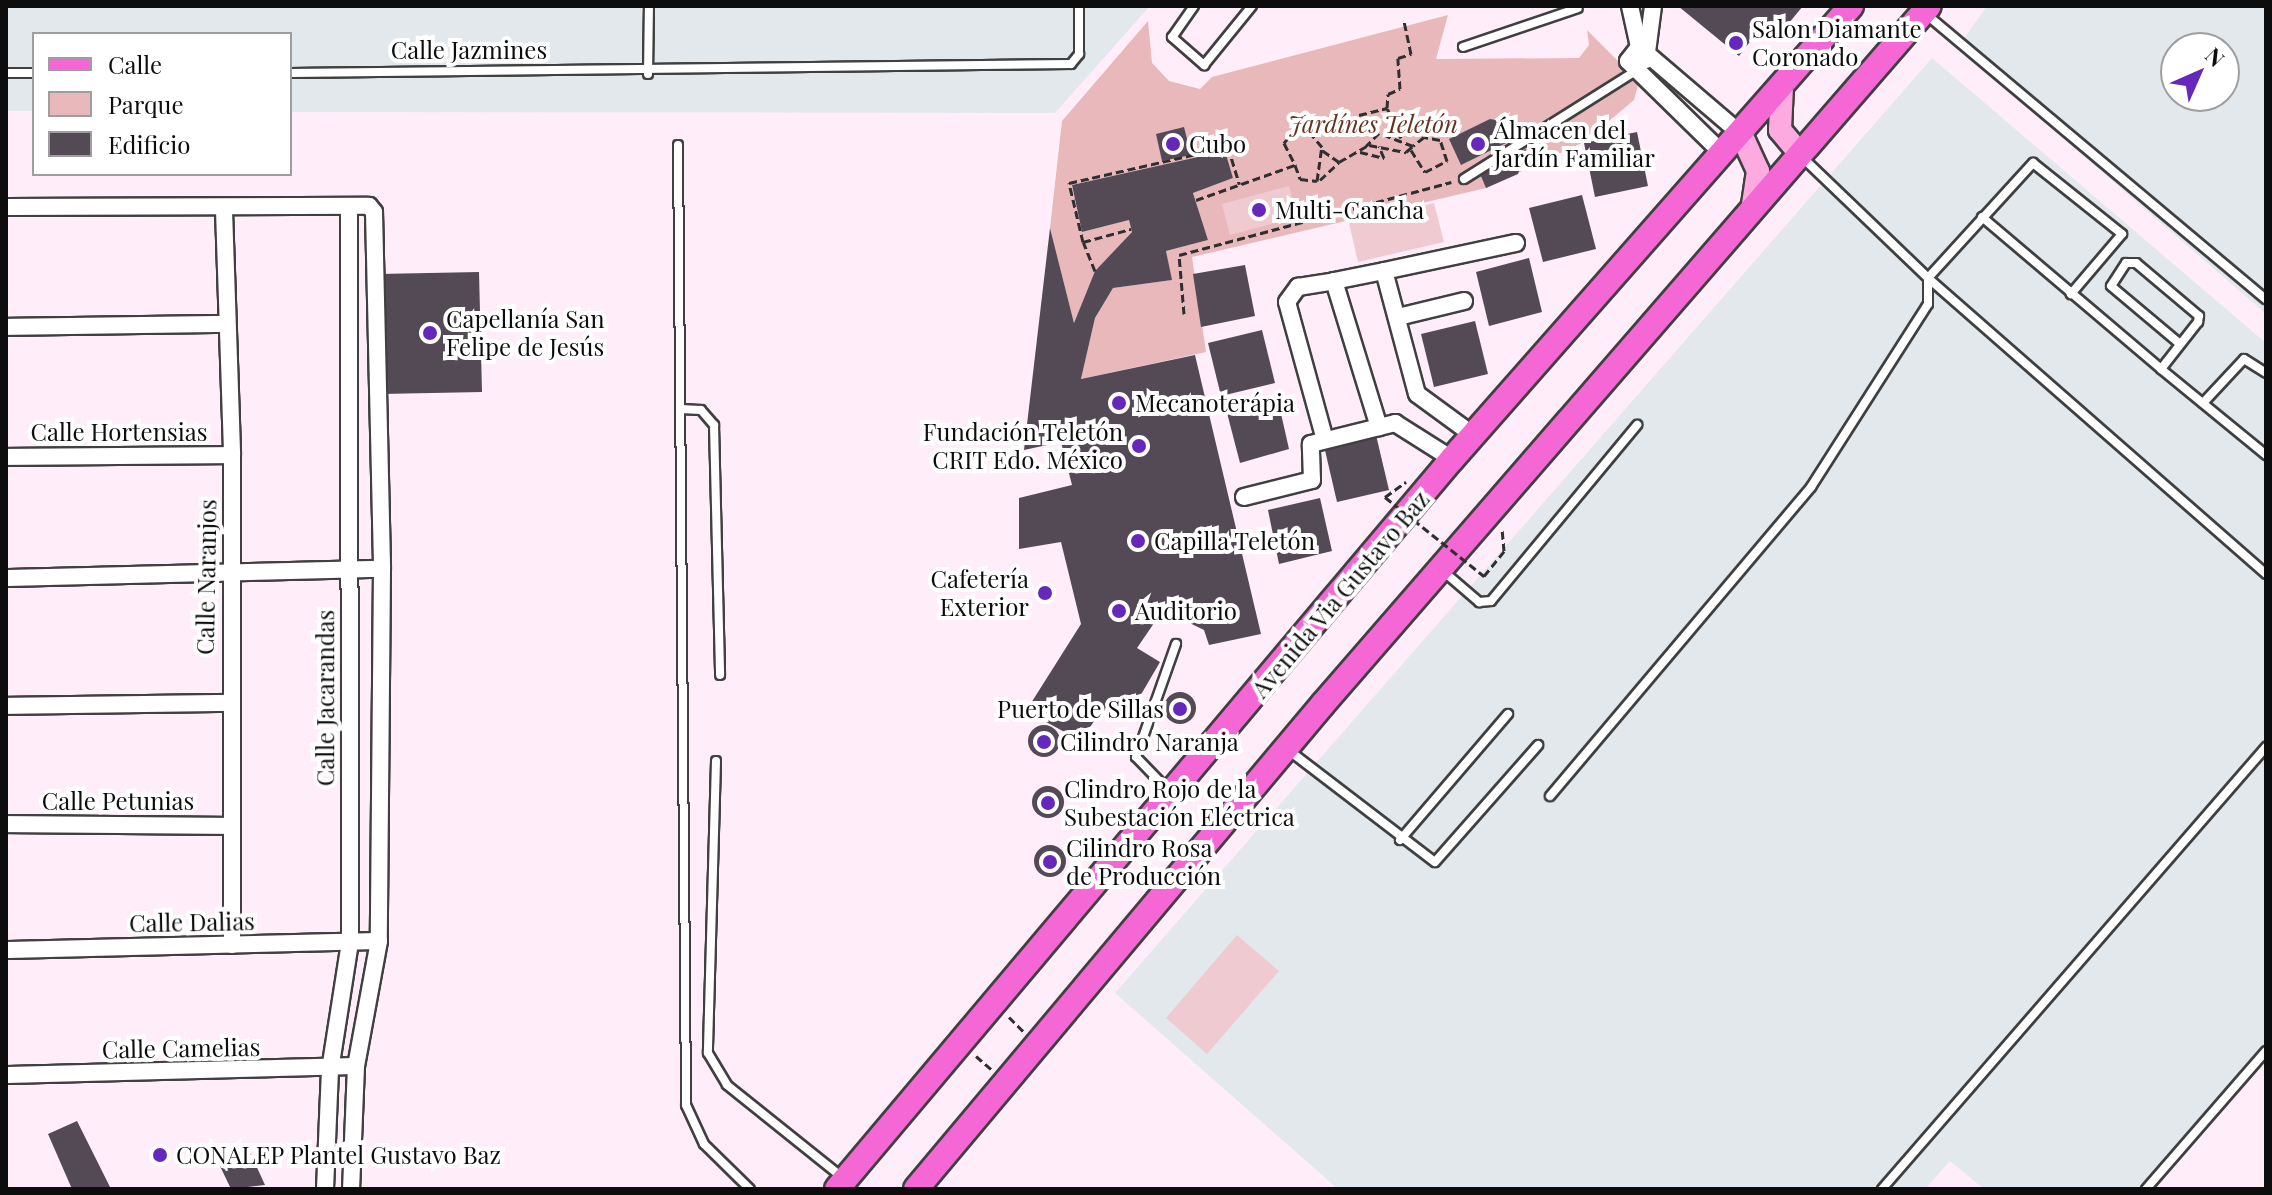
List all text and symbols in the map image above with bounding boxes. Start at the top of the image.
place label: Salon Diamante Coronado [1752,15,1922,71]
legend [32,32,292,176]
north arrow [2160,32,2240,112]
marker: Salon Diamante Coronado [1727,34,1745,52]
street label: Calle Jazmines [391,36,547,64]
text: N [2199,40,2232,73]
text: Calle [108,48,162,80]
text: Parque [108,88,184,120]
park label: Jardínes Teletón [1288,110,1458,138]
place label: Álmacen del Jardín Familiar [1494,116,1655,172]
text: Edificio [108,128,190,160]
place label: Cubo [1189,130,1246,158]
marker: Cubo [1164,135,1182,153]
marker: Álmacen del Jardín Familiar [1469,135,1487,153]
place label: Multi-Cancha [1275,196,1424,224]
marker: Multi-Cancha [1250,201,1268,219]
place label: Capellanía San Felipe de Jesús [446,305,605,361]
marker: Capellanía San Felipe de Jesús [421,324,439,342]
place label: Mecanoterápia [1135,389,1295,417]
marker: Mecanoterápia [1110,394,1128,412]
street label: Calle Hortensias [30,418,208,446]
place label: Fundación Teletón CRIT Edo. México [922,418,1123,474]
marker: Fundación Teletón CRIT Edo. México [1130,437,1148,455]
street label: Avenida Via Gustavo Baz [1245,484,1435,704]
street label: Calle Naranjos [190,499,222,655]
place label: Capilla Teletón [1154,527,1316,555]
marker: Capilla Teletón [1129,532,1147,550]
place label: Cafetería Exterior [931,565,1029,621]
marker: Cafetería Exterior [1036,584,1054,602]
place label: Auditorio [1135,597,1237,625]
marker: Auditorio [1110,602,1128,620]
street label: Calle Jacarandas [311,610,339,786]
place label: Puerto de Sillas [997,695,1164,723]
marker: Puerto de Sillas [1171,700,1189,718]
place label: Cilindro Naranja [1060,728,1239,756]
marker: Cilindro Naranja [1035,733,1053,751]
place label: Clindro Rojo de la Subestación Eléctrica [1064,775,1295,831]
street label: Calle Petunias [42,787,194,815]
marker: Clindro Rojo de la Subestación Eléctrica [1039,794,1057,812]
place label: Cilindro Rosa de Producción [1066,834,1221,890]
marker: Cilindro Rosa de Producción [1041,853,1059,871]
street label: Calle Dalias [129,907,255,937]
street label: Calle Camelias [101,1032,261,1064]
place label: CONALEP Plantel Gustavo Baz [176,1141,502,1169]
marker: CONALEP Plantel Gustavo Baz [151,1146,169,1164]

